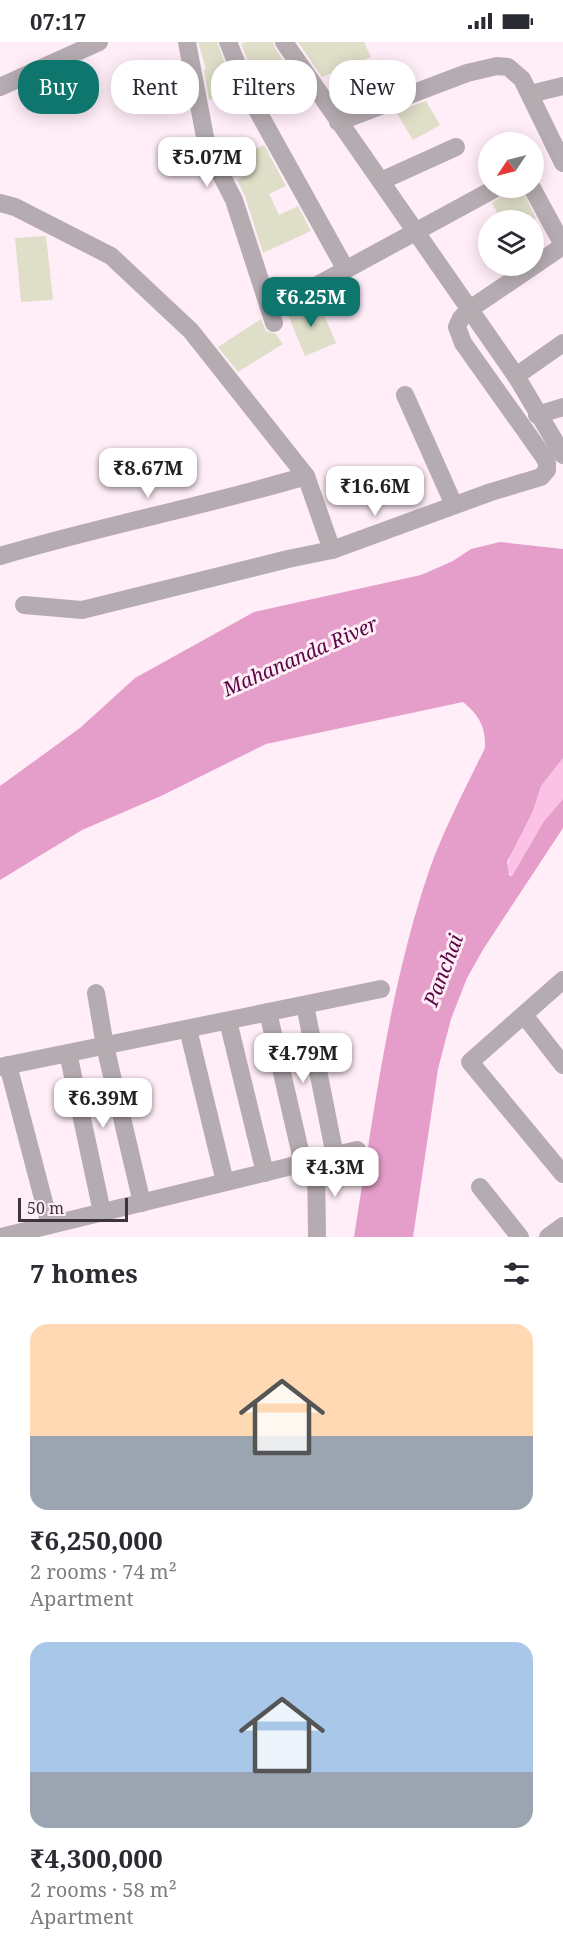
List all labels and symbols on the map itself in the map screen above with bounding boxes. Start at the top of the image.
north arrow [478,132,544,198]
pin: ₹5.07M [158,137,256,188]
pin: ₹6.25M [262,277,360,328]
pin: ₹8.67M [99,448,197,499]
pin: ₹16.6M [326,466,424,517]
water label: Mahananda River [217,609,382,703]
water label: Panchai [417,930,469,1011]
pin: ₹4.79M [254,1033,352,1084]
pin: ₹6.39M [54,1078,152,1129]
pin: ₹4.3M [293,1147,377,1198]
scale bar [18,1195,128,1222]

